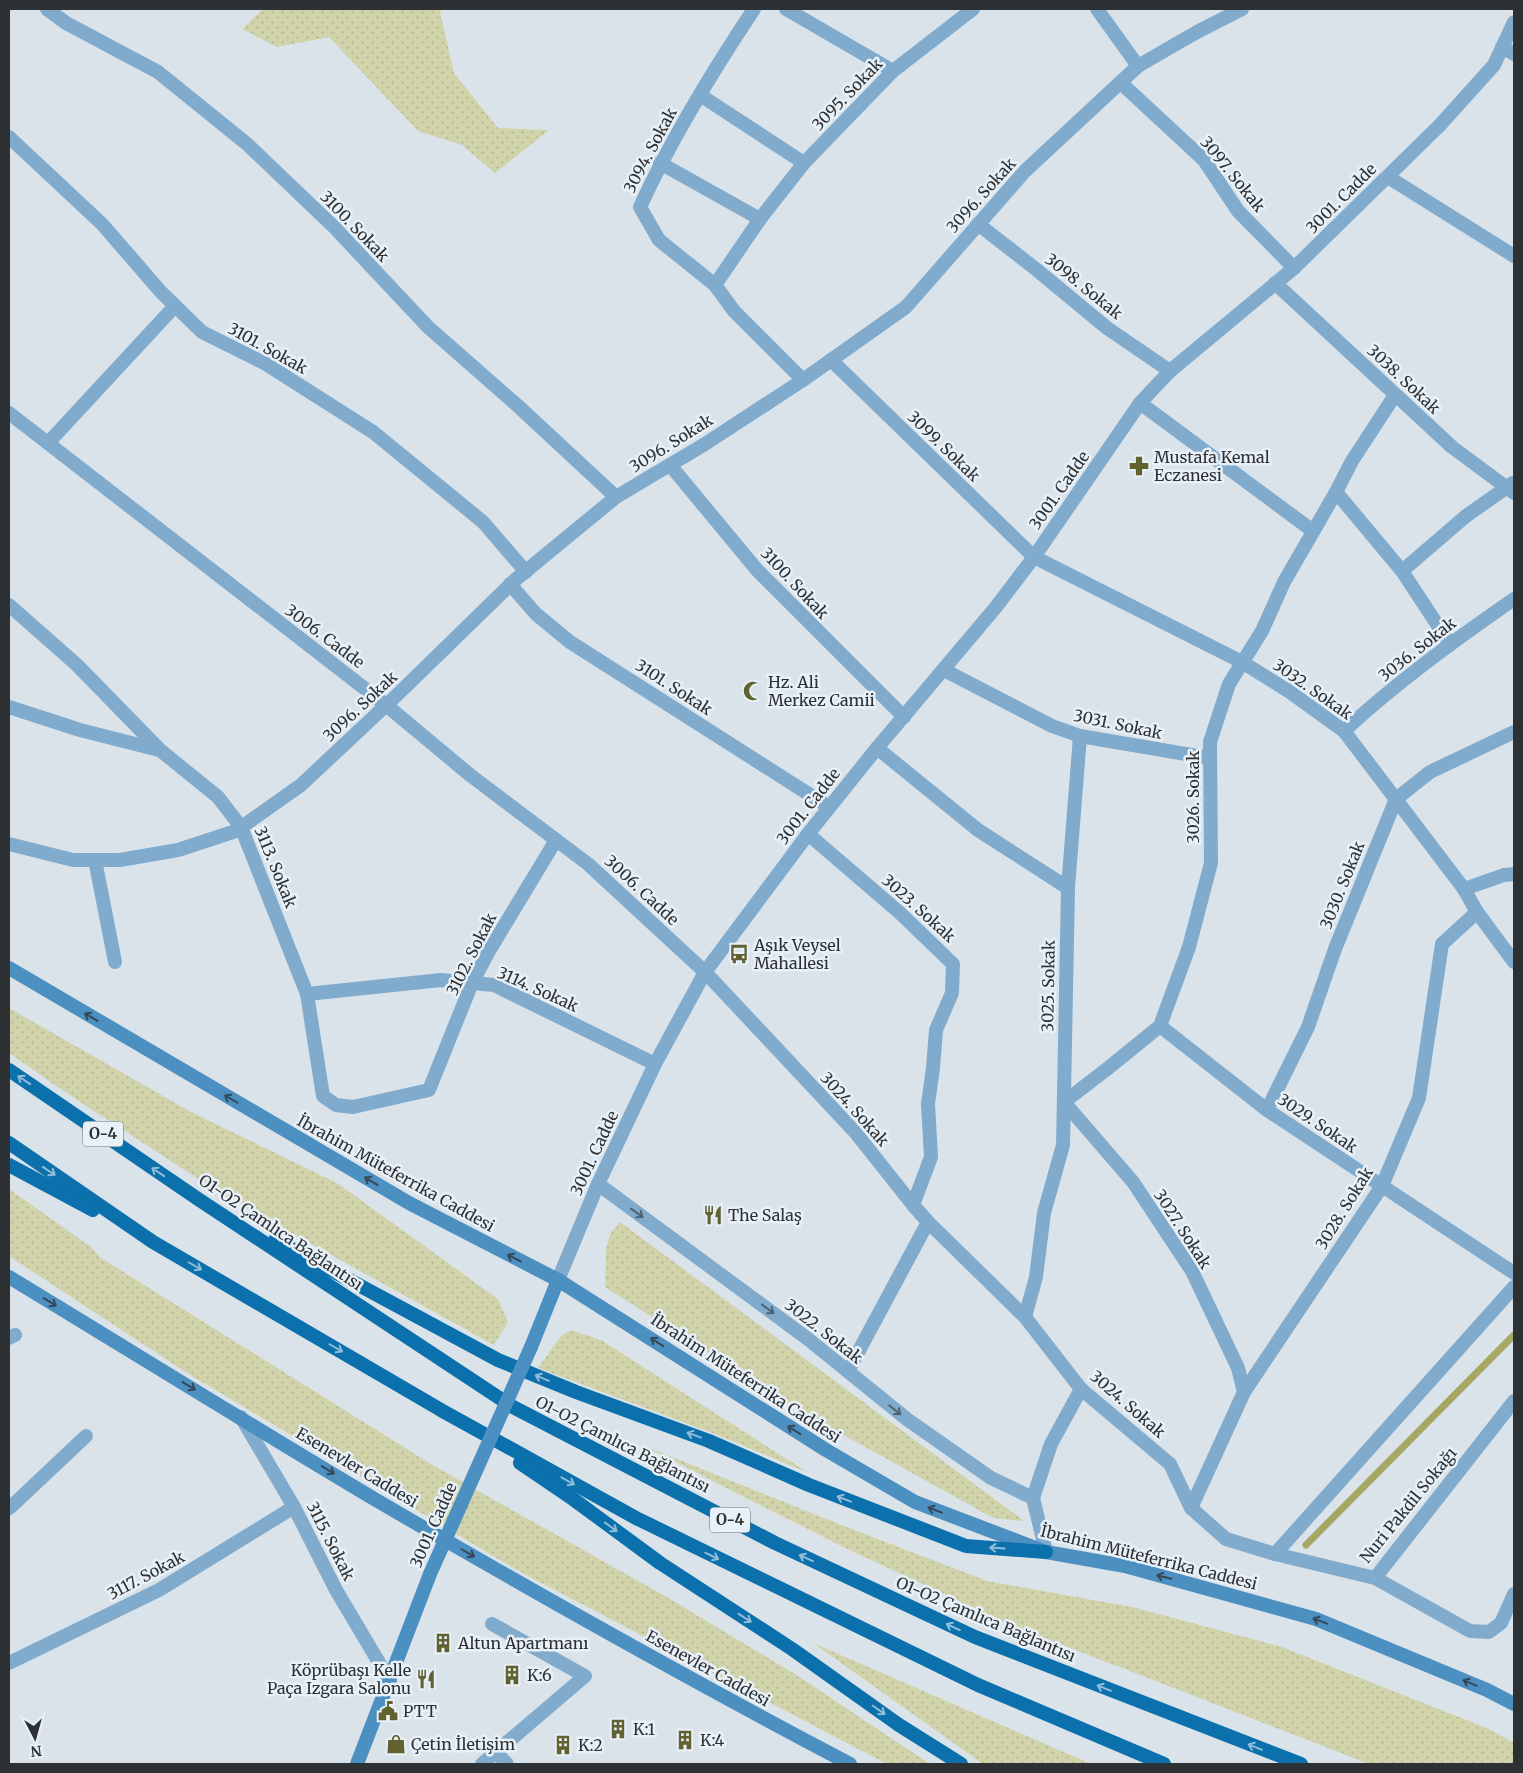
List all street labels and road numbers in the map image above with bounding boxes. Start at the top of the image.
street label: 3095. Sokak [808,53,887,134]
street label: 3094. Sokak [619,103,681,196]
street label: 3097. Sokak [1196,132,1270,217]
street label: 3096. Sokak [942,153,1020,237]
street label: 3001. Cadde [1302,159,1380,237]
street label: 3100. Sokak [316,186,394,266]
street label: 3098. Sokak [1041,249,1127,324]
street label: 3101. Sokak [225,318,312,378]
street label: 3038. Sokak [1363,340,1445,418]
street label: 3099. Sokak [904,407,985,486]
street label: 3096. Sokak [626,409,717,476]
street label: 3001. Cadde [1025,447,1093,533]
street label: 3100. Sokak [757,543,834,624]
street label: 3006. Cadde [281,600,369,672]
street label: 3036. Sokak [1374,612,1460,685]
street label: 3032. Sokak [1269,654,1357,724]
street label: 3101. Sokak [632,655,717,720]
street label: 3096. Sokak [319,666,402,745]
street label: 3031. Sokak [1072,705,1165,743]
street label: 3026. Sokak [1183,750,1203,843]
street label: 3001. Cadde [772,764,844,848]
street label: 3113. Sokak [251,823,302,911]
street label: 3030. Sokak [1315,837,1369,932]
street label: 3006. Cadde [601,851,683,929]
street label: 3023. Sokak [878,870,960,947]
street label: 3102. Sokak [442,909,501,999]
street label: 3025. Sokak [1037,939,1059,1032]
street label: 3114. Sokak [494,962,582,1016]
street label: 3024. Sokak [816,1068,894,1151]
street label: 3029. Sokak [1274,1089,1362,1157]
street label: 3001. Cadde [566,1107,622,1199]
street label: İbrahim Müteferrika Caddesi [294,1110,498,1236]
road number: O-4 [83,1122,123,1146]
street label: 3028. Sokak [1311,1163,1378,1253]
street label: O1-O2 Çamlıca Bağlantısı [195,1170,367,1294]
street label: 3027. Sokak [1150,1186,1217,1273]
street label: 3022. Sokak [781,1294,868,1368]
street label: İbrahim Müteferrika Caddesi [647,1309,845,1447]
street label: 3024. Sokak [1086,1366,1170,1443]
street label: O1-O2 Çamlıca Bağlantısı [532,1391,714,1497]
street label: Esenevler Caddesi [292,1423,422,1511]
street label: Nuri Pakdil Sokağı [1355,1443,1461,1567]
street label: 3001. Cadde [405,1479,461,1571]
street label: 3115. Sokak [303,1498,360,1585]
road number: O-4 [710,1508,750,1532]
street label: İbrahim Müteferrika Caddesi [1039,1520,1259,1594]
street label: 3117. Sokak [104,1546,189,1604]
street label: O1-O2 Çamlıca Bağlantısı [893,1572,1079,1666]
street label: Esenevler Caddesi [642,1626,774,1710]

